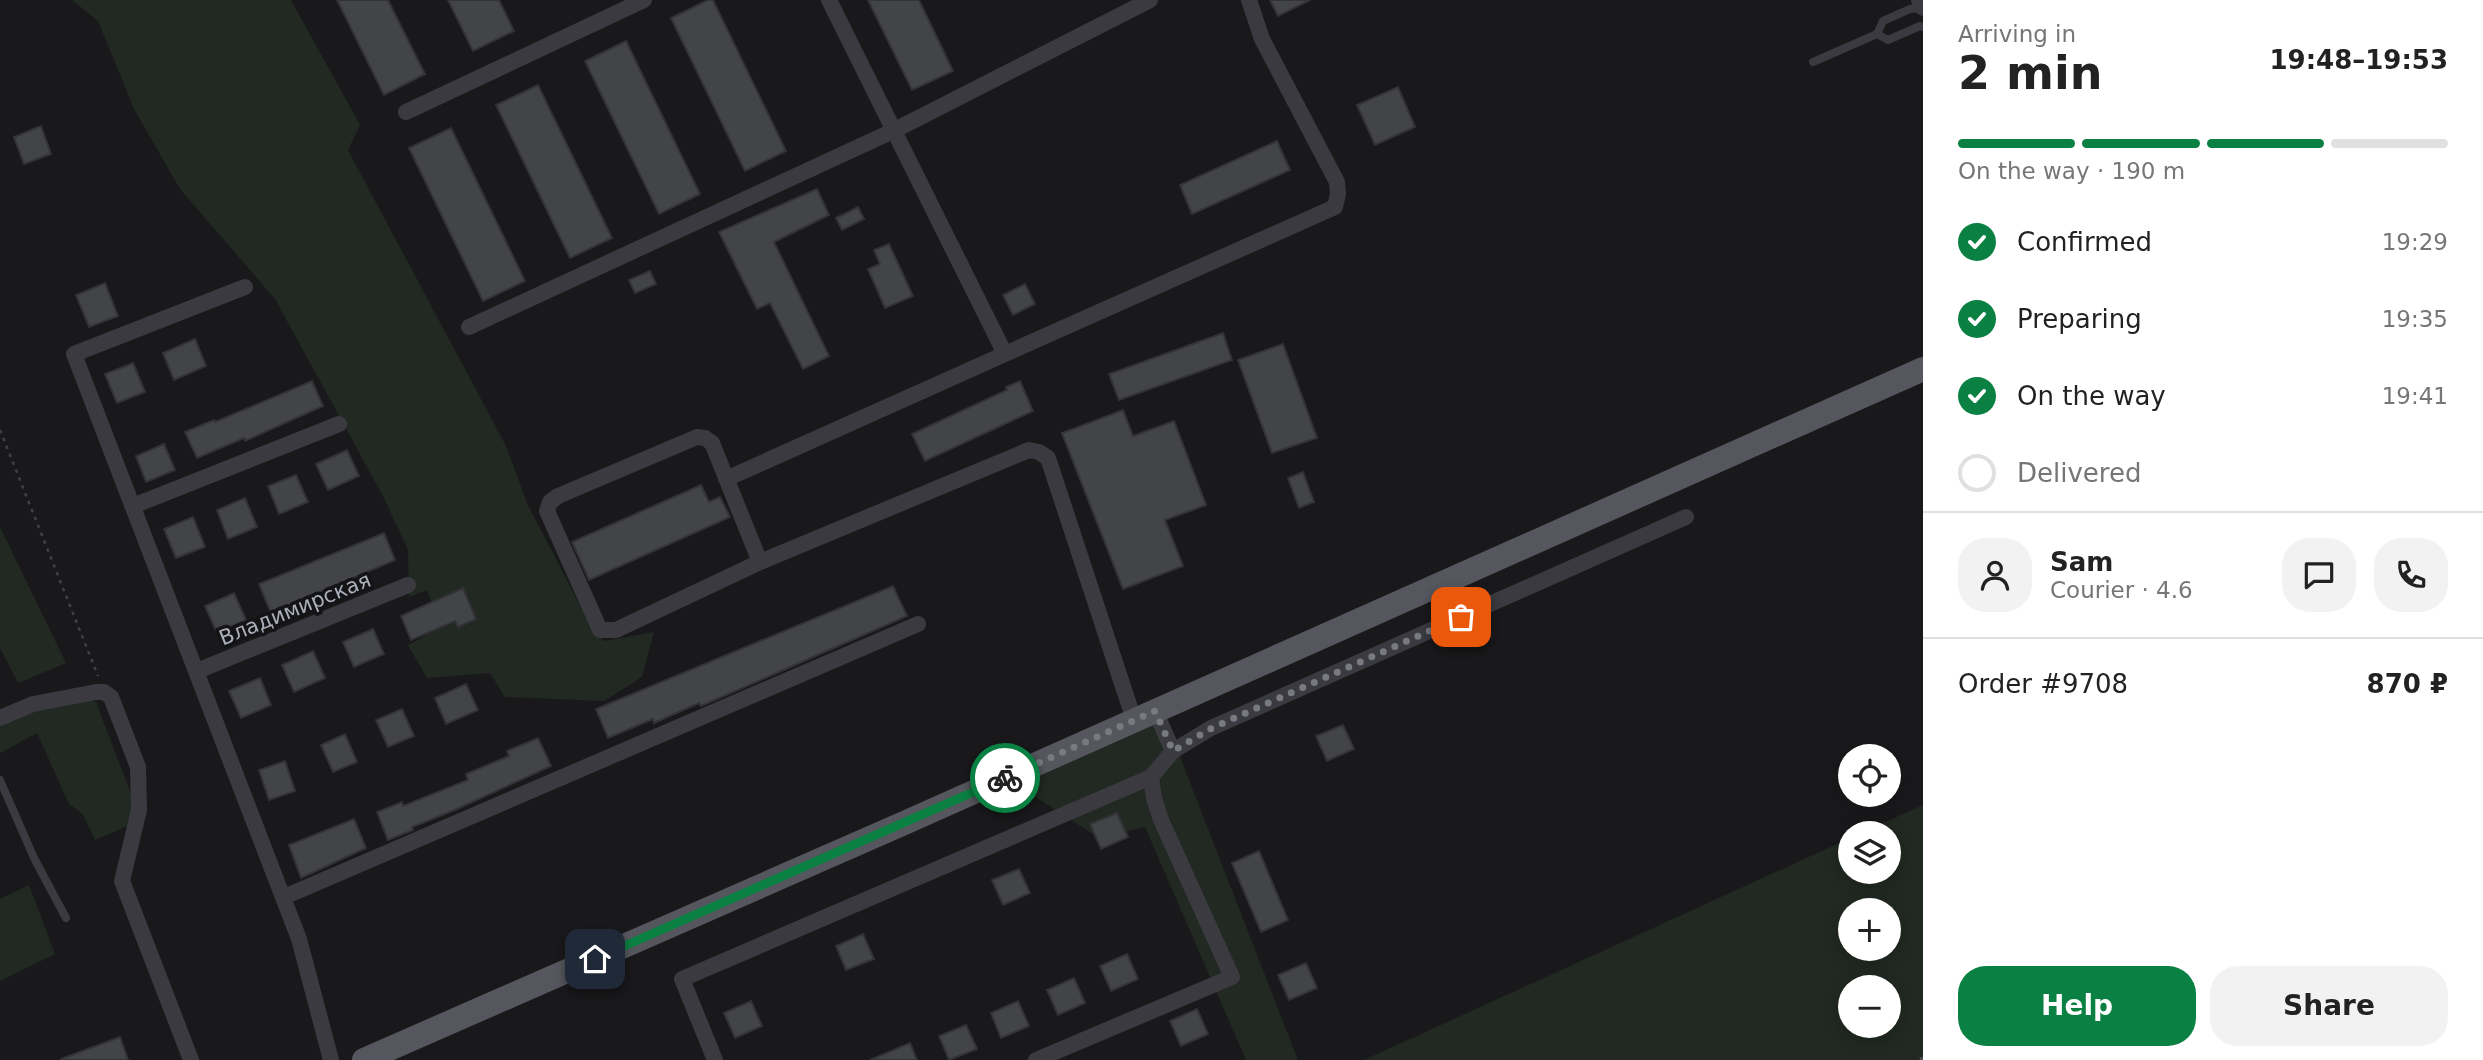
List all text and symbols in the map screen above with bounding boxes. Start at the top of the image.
text: Arriving in [1958,21,2076,47]
text: 19:48–19:53 [2269,45,2448,75]
text: 2 min [1958,46,2102,100]
text: On the way · 190 m [1958,158,2185,184]
icon: check [1958,223,1996,261]
text: Confirmed [2017,227,2152,257]
text: 19:29 [2382,229,2448,255]
icon: check [1958,300,1996,338]
text: Preparing [2017,304,2142,334]
text: 19:35 [2382,306,2448,332]
icon: check [1958,377,1996,415]
text: On the way [2017,381,2166,411]
text: 19:41 [2382,383,2448,409]
text: Delivered [2017,458,2141,488]
button: person [1958,538,2032,612]
button: chat [2282,538,2356,612]
button: phone [2374,538,2448,612]
text: Sam [2050,547,2113,577]
street label: Владимирская [216,568,374,650]
text: Courier · 4.6 [2050,577,2193,603]
pin [1431,587,1491,647]
icon: bag [1442,598,1480,636]
text: Order #9708 [1958,669,2128,699]
text: 870 ₽ [2367,669,2448,699]
courier [970,743,1040,813]
map controls [1838,744,1901,1038]
button: locate [1838,744,1901,807]
icon: bike [986,759,1024,797]
button: layers [1838,821,1901,884]
button: + [1838,898,1901,961]
pin [565,929,625,989]
icon: home [576,940,614,978]
button: Help [1958,966,2196,1046]
button: Share [2210,966,2448,1046]
button: − [1838,975,1901,1038]

